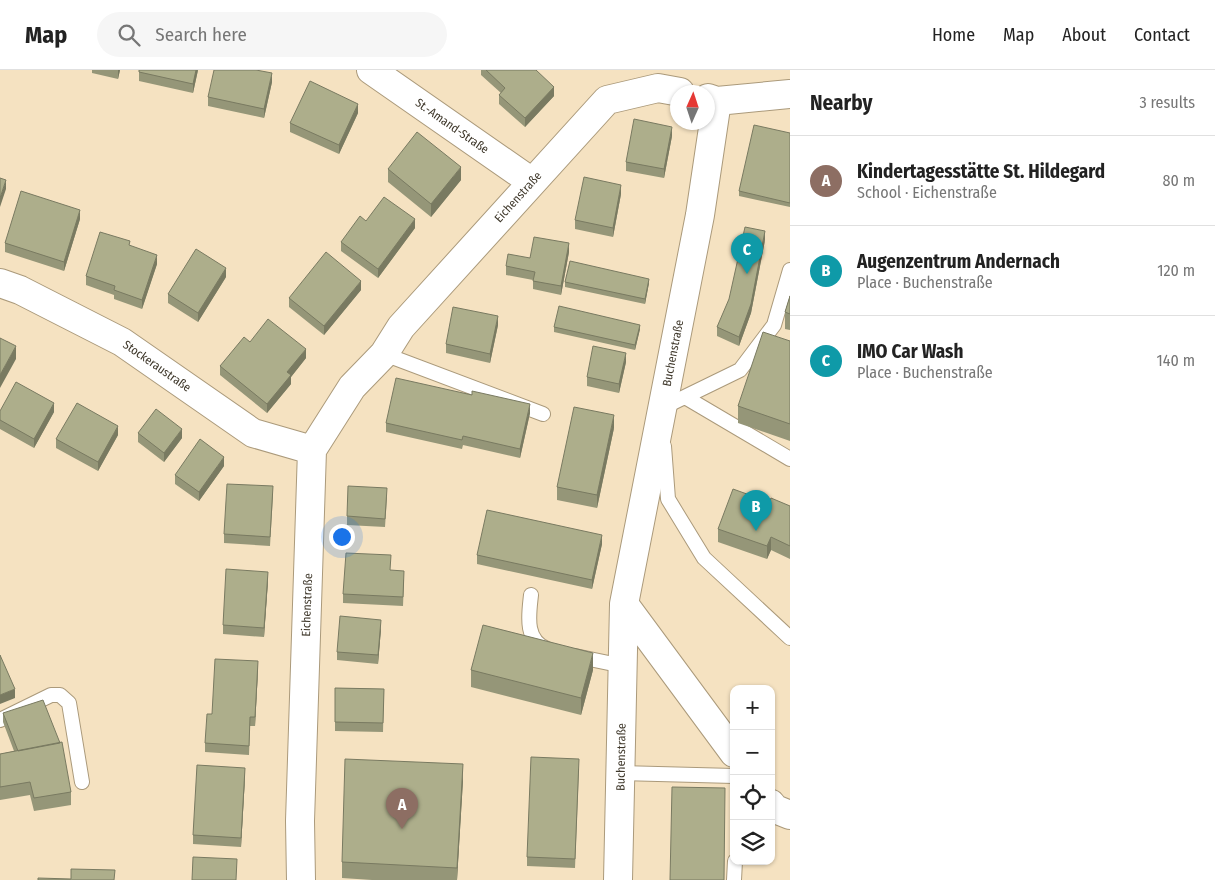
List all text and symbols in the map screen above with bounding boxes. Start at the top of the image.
search box [97,12,447,57]
text: Map [25,21,67,49]
icon: search [115,21,143,49]
text: Search here [155,23,247,46]
text: Home [932,24,975,46]
text: Map [1003,24,1034,46]
text: About [1062,24,1106,46]
text: Contact [1134,24,1190,46]
north arrow [670,85,715,130]
text: Nearby [810,90,872,116]
text: 3 results [1139,93,1195,112]
street label: St.-Amand-Straße [413,96,491,156]
text: Kindertagesstätte St. Hildegard [857,160,1105,183]
street label: Eichenstraße [492,169,544,225]
text: A [822,171,830,190]
text: 80 m [1163,171,1195,190]
text: School · Eichenstraße [857,183,997,202]
pin: C [731,233,763,274]
text: Augenzentrum Andernach [857,250,1060,273]
text: B [822,261,830,280]
text: 120 m [1157,261,1195,280]
text: Place · Buchenstraße [857,273,993,292]
street label: Buchenstraße [660,318,686,388]
street label: Stockeraustraße [120,337,194,395]
text: IMO Car Wash [857,340,963,363]
text: C [822,351,830,370]
text: 140 m [1157,351,1195,370]
text: Place · Buchenstraße [857,363,993,382]
pin: B [740,490,772,531]
your location [329,524,355,550]
street label: Eichenstraße [299,573,315,637]
map controls [730,685,775,865]
button: + [730,685,775,730]
street label: Buchenstraße [613,723,629,791]
button: − [730,730,775,775]
button: locate [730,775,775,820]
pin: A [386,788,418,829]
button: layers [730,820,775,865]

